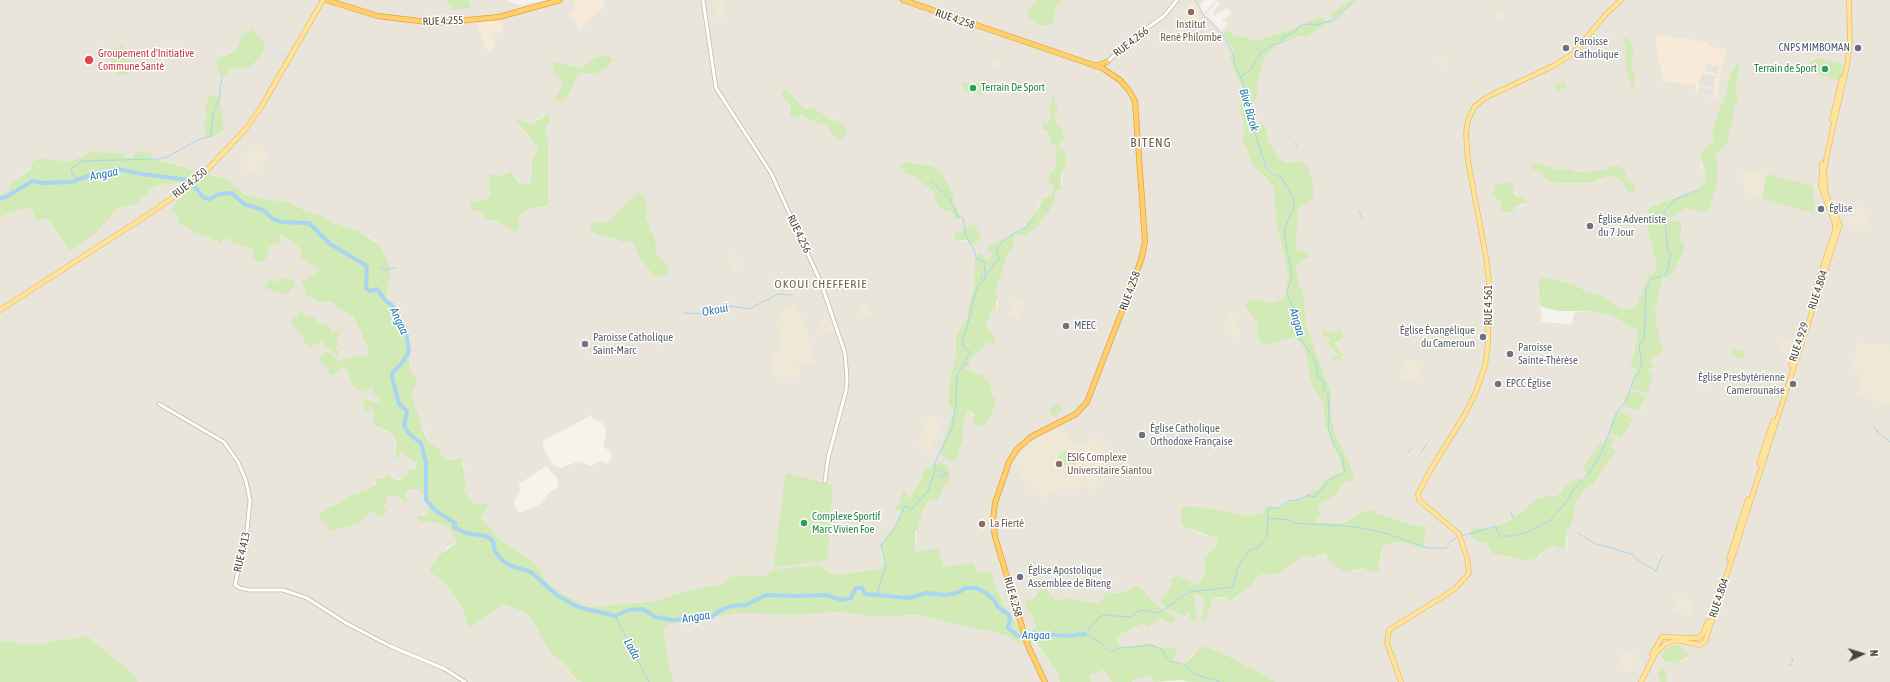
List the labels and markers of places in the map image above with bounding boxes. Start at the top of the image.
marker: Institut René Philombe [1186,7,1196,17]
place label: Institut René Philombe [1160,18,1222,44]
place label: Paroisse Catholique [1574,35,1619,61]
place label: CNPS MIMBOMAN [1779,41,1850,55]
marker: Paroisse Catholique [1561,43,1571,53]
marker: CNPS MIMBOMAN [1853,43,1863,53]
place label: Groupement d'Initiative Commune Santé [98,47,194,73]
marker: Groupement d'Initiative Commune Santé [83,54,95,66]
place label: Terrain de Sport [1754,62,1817,76]
marker: Terrain de Sport [1820,64,1830,74]
place label: Terrain De Sport [981,81,1045,95]
marker: Terrain De Sport [968,83,978,93]
place label: Église [1829,202,1853,216]
marker: Église [1816,204,1826,214]
place label: Église Adventiste du 7 Jour [1598,213,1666,239]
marker: Église Adventiste du 7 Jour [1585,221,1595,231]
place label: MEEC [1074,319,1096,333]
marker: MEEC [1061,321,1071,331]
place label: Église Évangélique du Cameroun [1400,324,1475,350]
place label: Paroisse Catholique Saint-Marc [593,331,673,357]
marker: Église Évangélique du Cameroun [1478,332,1488,342]
marker: Paroisse Catholique Saint-Marc [580,339,590,349]
place label: Paroisse Sainte-Thérèse [1518,341,1578,367]
marker: Paroisse Sainte-Thérèse [1505,349,1515,359]
place label: Église Presbytérienne Camerounaise [1698,371,1785,397]
place label: EPCC Église [1506,377,1551,391]
marker: EPCC Église [1493,379,1503,389]
marker: Église Presbytérienne Camerounaise [1788,379,1798,389]
place label: Église Catholique Orthodoxe Française [1150,422,1233,448]
marker: Église Catholique Orthodoxe Française [1137,430,1147,440]
place label: ESIG Complexe Universitaire Siantou [1067,451,1152,477]
marker: ESIG Complexe Universitaire Siantou [1054,459,1064,469]
place label: Complexe Sportif Marc Vivien Foe [812,510,881,536]
place label: La Fierté [990,517,1024,531]
marker: Complexe Sportif Marc Vivien Foe [799,518,809,528]
marker: La Fierté [977,519,987,529]
place label: Église Apostolique Assemblee de Biteng [1028,564,1111,590]
marker: Église Apostolique Assemblee de Biteng [1015,572,1025,582]

